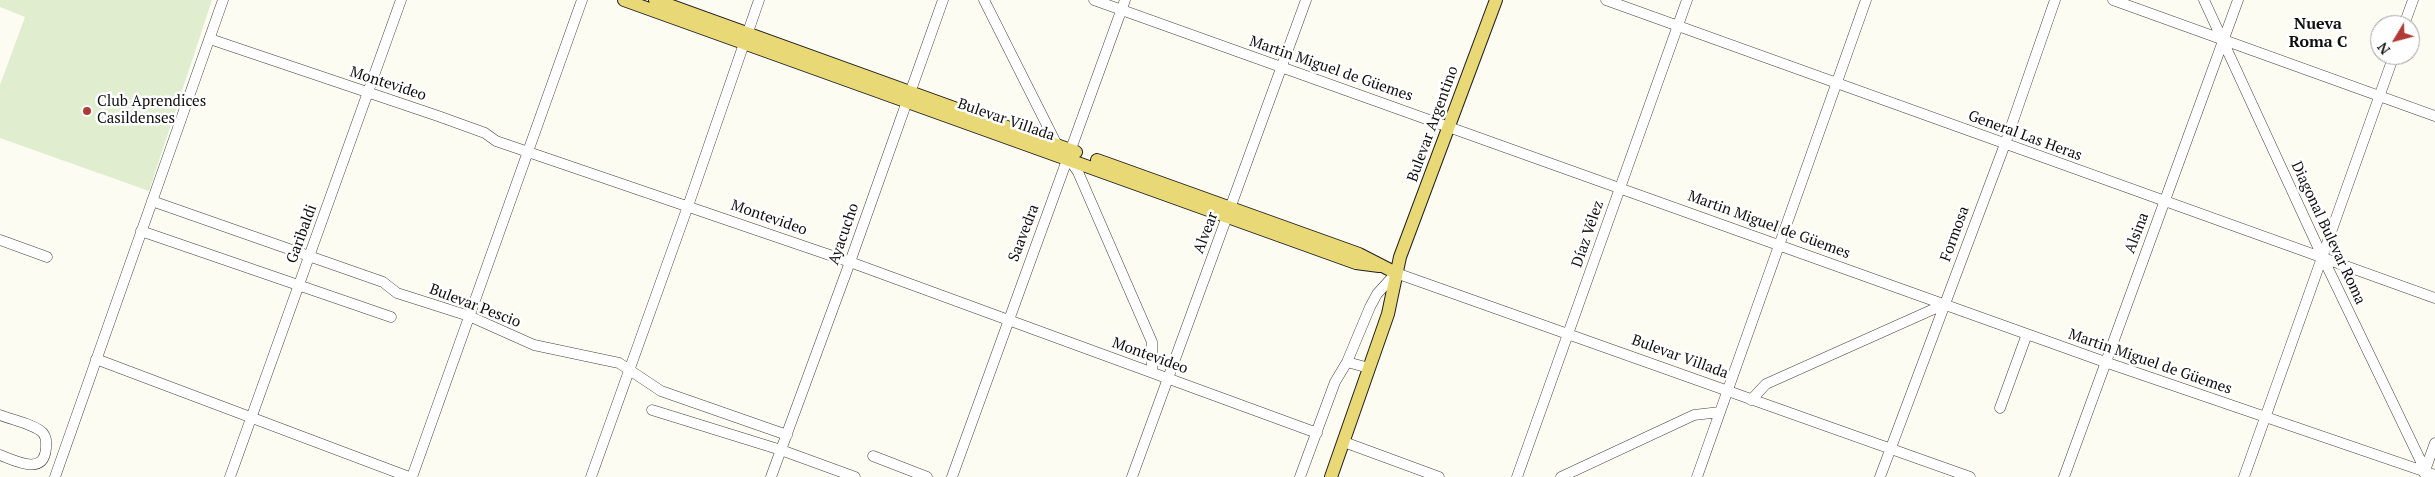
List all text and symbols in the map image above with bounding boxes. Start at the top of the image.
district label: Nueva Roma C [2289,14,2347,52]
north arrow [2370,15,2420,65]
street label: Martin Miguel de Güemes [1247,33,1415,105]
text: N [2373,39,2394,59]
street label: Montevideo [347,63,429,105]
street label: Bulevar Argentino [1404,64,1462,184]
place label: Club Aprendices Casildenses [97,93,206,128]
street label: Bulevar Villada [955,95,1057,145]
marker: Club Aprendices Casildenses [81,105,93,117]
street label: General Las Heras [1966,107,2084,165]
street label: Diagonal Bulevar Roma [2287,159,2369,307]
street label: Martin Miguel de Güemes [1685,187,1853,263]
street label: Montevideo [729,197,809,239]
street label: Díaz Vélez [1568,198,1608,270]
street label: Ayacucho [825,201,863,267]
street label: Garibaldi [283,202,321,266]
street label: Saavedra [1005,202,1043,264]
street label: Formosa [1937,204,1973,264]
street label: Alvear [1190,210,1222,256]
street label: Alsina [2121,210,2153,256]
street label: Bulevar Pescio [427,280,523,332]
street label: Martin Miguel de Güemes [2066,326,2234,398]
street label: Bulevar Villada [1629,331,1731,383]
street label: Montevideo [1110,334,1190,378]

